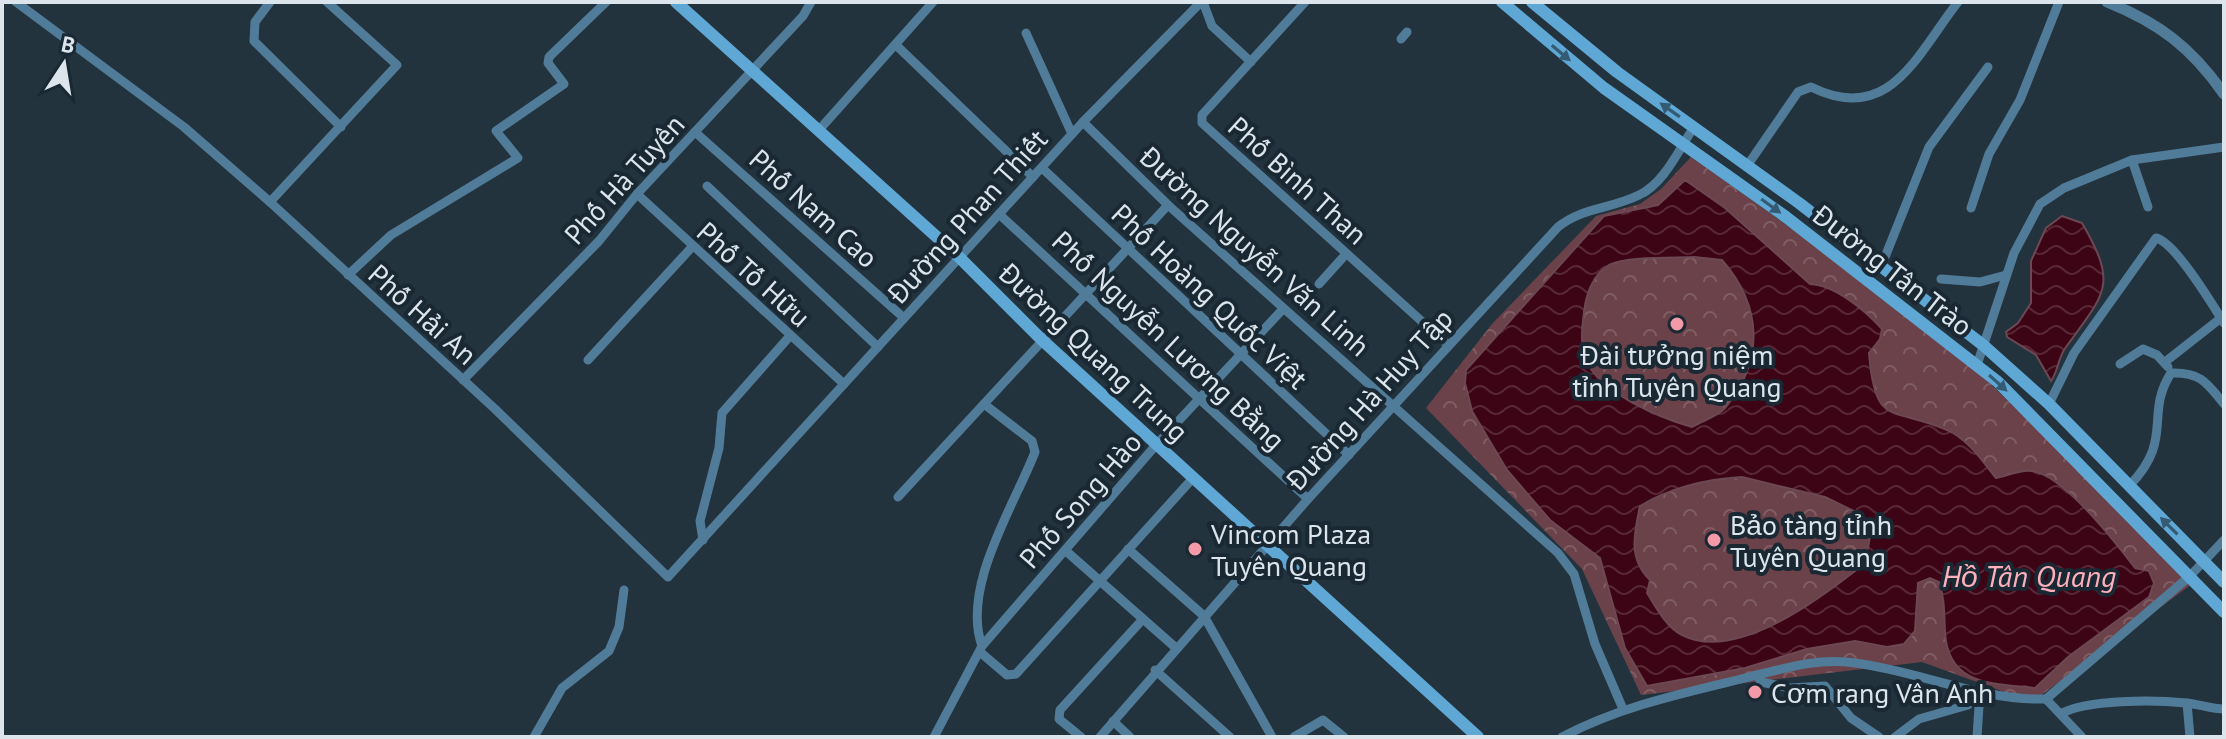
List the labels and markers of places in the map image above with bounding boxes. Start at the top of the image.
marker: Đài tưởng niệm tỉnh Tuyên Quang [1668,315,1686,333]
place label: Đài tưởng niệm tỉnh Tuyên Quang [1573,336,1781,405]
place label: Bảo tàng tỉnh Tuyên Quang [1730,506,1892,575]
place label: Vincom Plaza Tuyên Quang [1210,515,1371,584]
marker: Bảo tàng tỉnh Tuyên Quang [1705,531,1723,549]
marker: Vincom Plaza Tuyên Quang [1186,540,1204,558]
place label: Cơm rang Vân Anh [1771,674,1993,711]
marker: Cơm rang Vân Anh [1746,683,1764,701]

